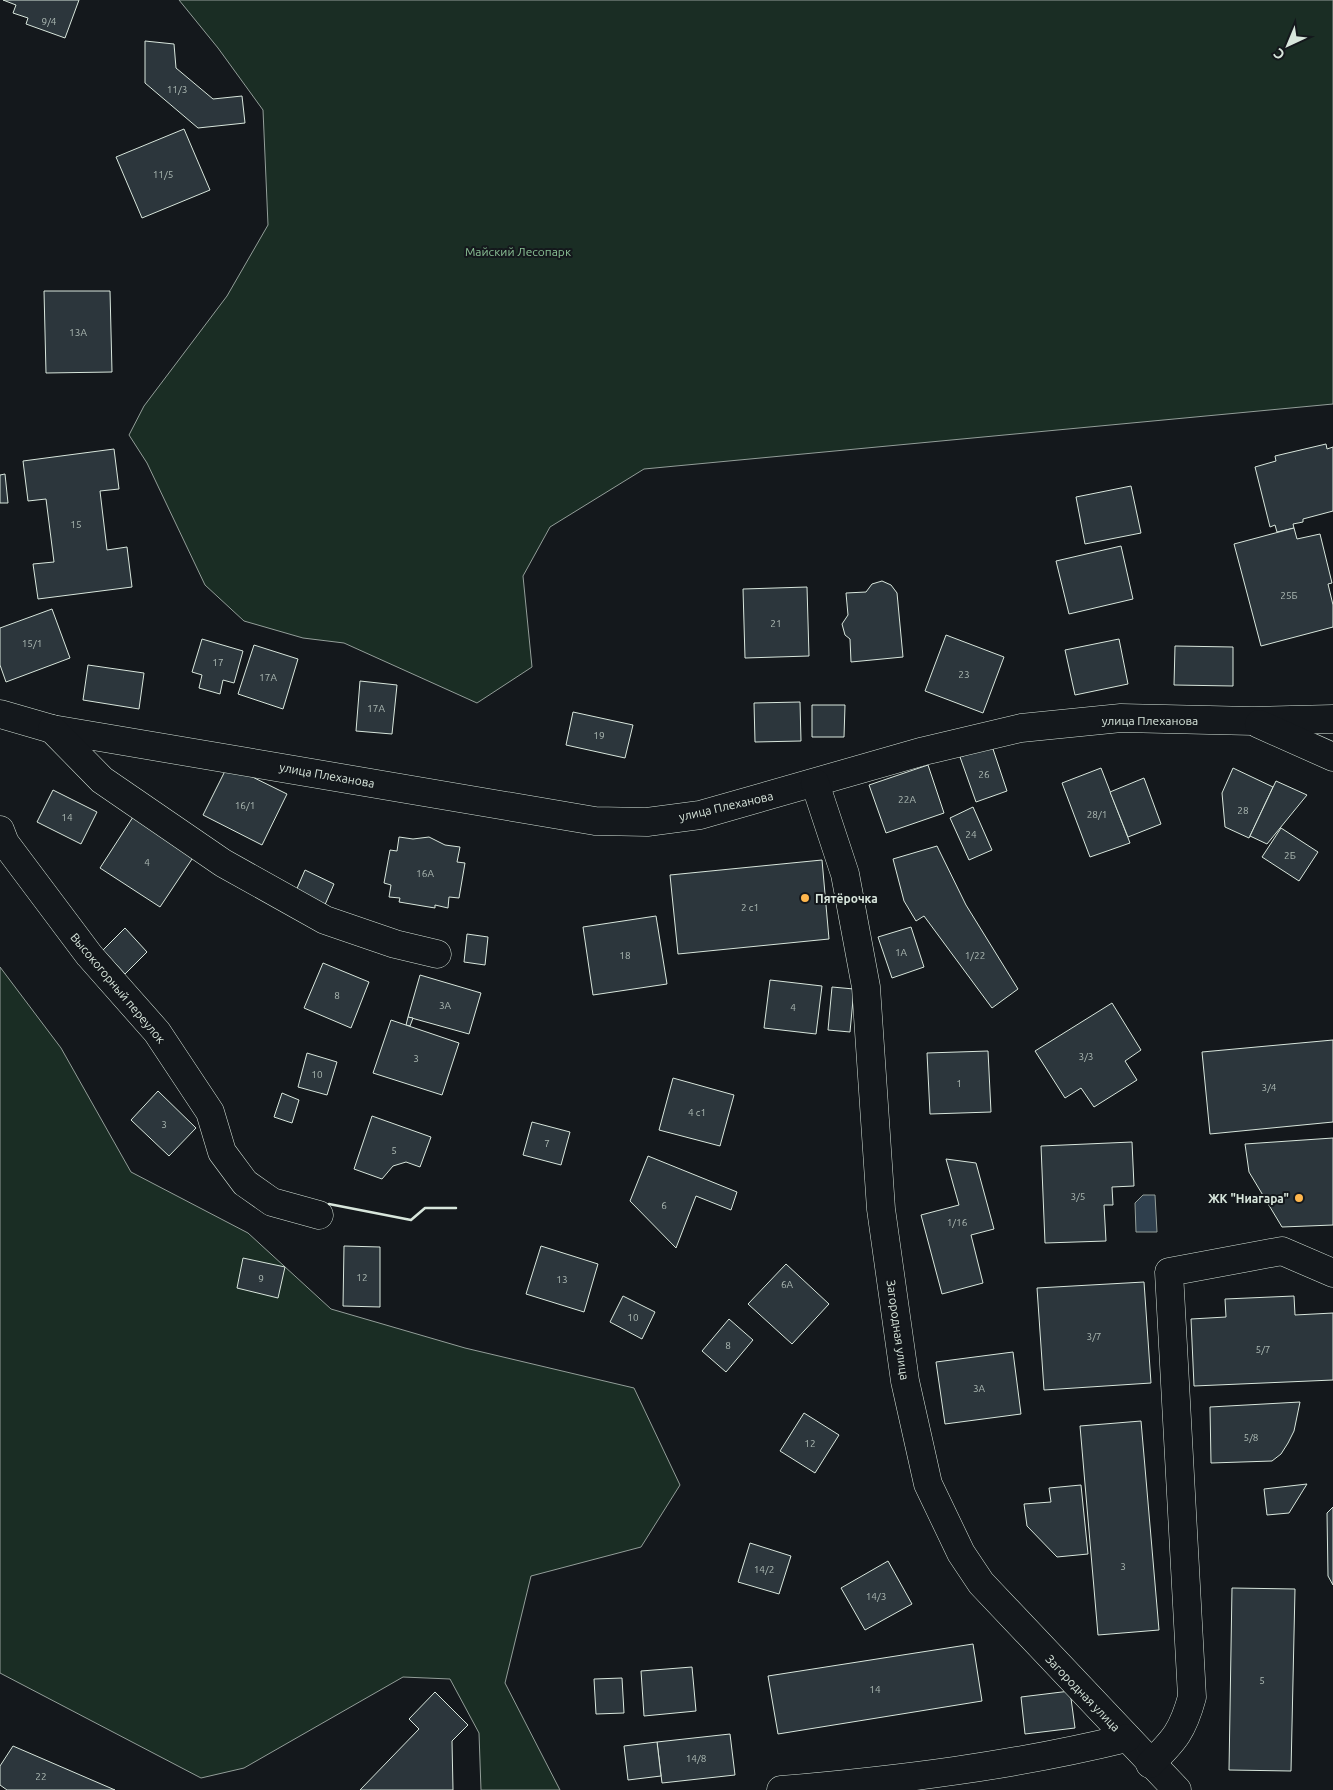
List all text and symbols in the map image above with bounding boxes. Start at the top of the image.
house number: 9/4 [42,16,57,27]
north arrow [1263,20,1313,70]
text: С [1270,45,1288,63]
house number: 11/3 [167,84,187,95]
house number: 11/5 [153,169,173,180]
park label: Майский Лесопарк [465,245,571,258]
house number: 13А [69,327,87,338]
house number: 15 [70,519,82,530]
house number: 25Б [1280,590,1298,601]
house number: 21 [770,618,782,629]
house number: 15/1 [22,638,42,649]
house number: 17 [212,657,224,668]
house number: 23 [958,669,970,680]
house number: 17А [259,672,277,683]
house number: 17А [367,703,385,714]
street label: улица Плеханова [1102,714,1198,727]
house number: 19 [593,730,605,741]
street label: улица Плеханова [278,760,376,790]
house number: 26 [978,769,990,780]
street label: улица Плеханова [678,789,774,823]
house number: 22А [898,794,916,805]
house number: 16/1 [235,800,255,811]
house number: 28 [1237,805,1249,816]
house number: 28/1 [1087,809,1107,820]
house number: 14 [61,812,73,823]
house number: 24 [965,829,977,840]
house number: 2Б [1284,850,1296,861]
house number: 4 [144,857,150,868]
house number: 16А [416,868,434,879]
marker: Пятёрочка [799,892,811,904]
place label: Пятёрочка [815,892,878,905]
house number: 2 с1 [741,902,759,913]
street label: Высокогорный переулок [68,930,168,1046]
house number: 1А [895,947,908,958]
house number: 18 [619,950,631,961]
house number: 1/22 [965,950,985,961]
house number: 8 [334,990,340,1001]
house number: 3А [439,1000,452,1011]
house number: 4 [790,1002,796,1013]
house number: 3/3 [1079,1051,1093,1062]
house number: 3 [413,1053,419,1064]
house number: 10 [311,1069,323,1080]
house number: 1 [956,1078,962,1089]
house number: 3/4 [1262,1082,1277,1093]
house number: 4 с1 [688,1107,706,1118]
house number: 3 [161,1119,167,1130]
house number: 7 [544,1138,550,1149]
house number: 5 [391,1145,397,1156]
house number: 3/5 [1071,1191,1085,1202]
place label: ЖК "Ниагара" [1208,1192,1289,1205]
marker: ЖК "Ниагара" [1293,1192,1305,1204]
house number: 6 [661,1200,667,1211]
house number: 1/16 [947,1217,968,1228]
house number: 12 [356,1272,368,1283]
house number: 9 [258,1273,264,1284]
house number: 13 [556,1274,568,1285]
house number: 6А [781,1279,794,1290]
street label: Загородная улица [885,1279,911,1381]
house number: 10 [627,1312,639,1323]
house number: 3/7 [1087,1331,1101,1342]
house number: 8 [725,1340,731,1351]
house number: 5/7 [1256,1344,1270,1355]
house number: 3А [973,1383,986,1394]
house number: 5/8 [1244,1432,1259,1443]
house number: 12 [804,1438,816,1449]
house number: 3 [1120,1561,1126,1572]
house number: 14/2 [754,1564,774,1575]
house number: 14/3 [866,1591,886,1602]
street label: Загородная улица [1043,1652,1123,1734]
house number: 5 [1259,1675,1265,1686]
house number: 14 [869,1684,881,1695]
house number: 14/8 [686,1753,707,1764]
house number: 22 [35,1771,47,1782]

